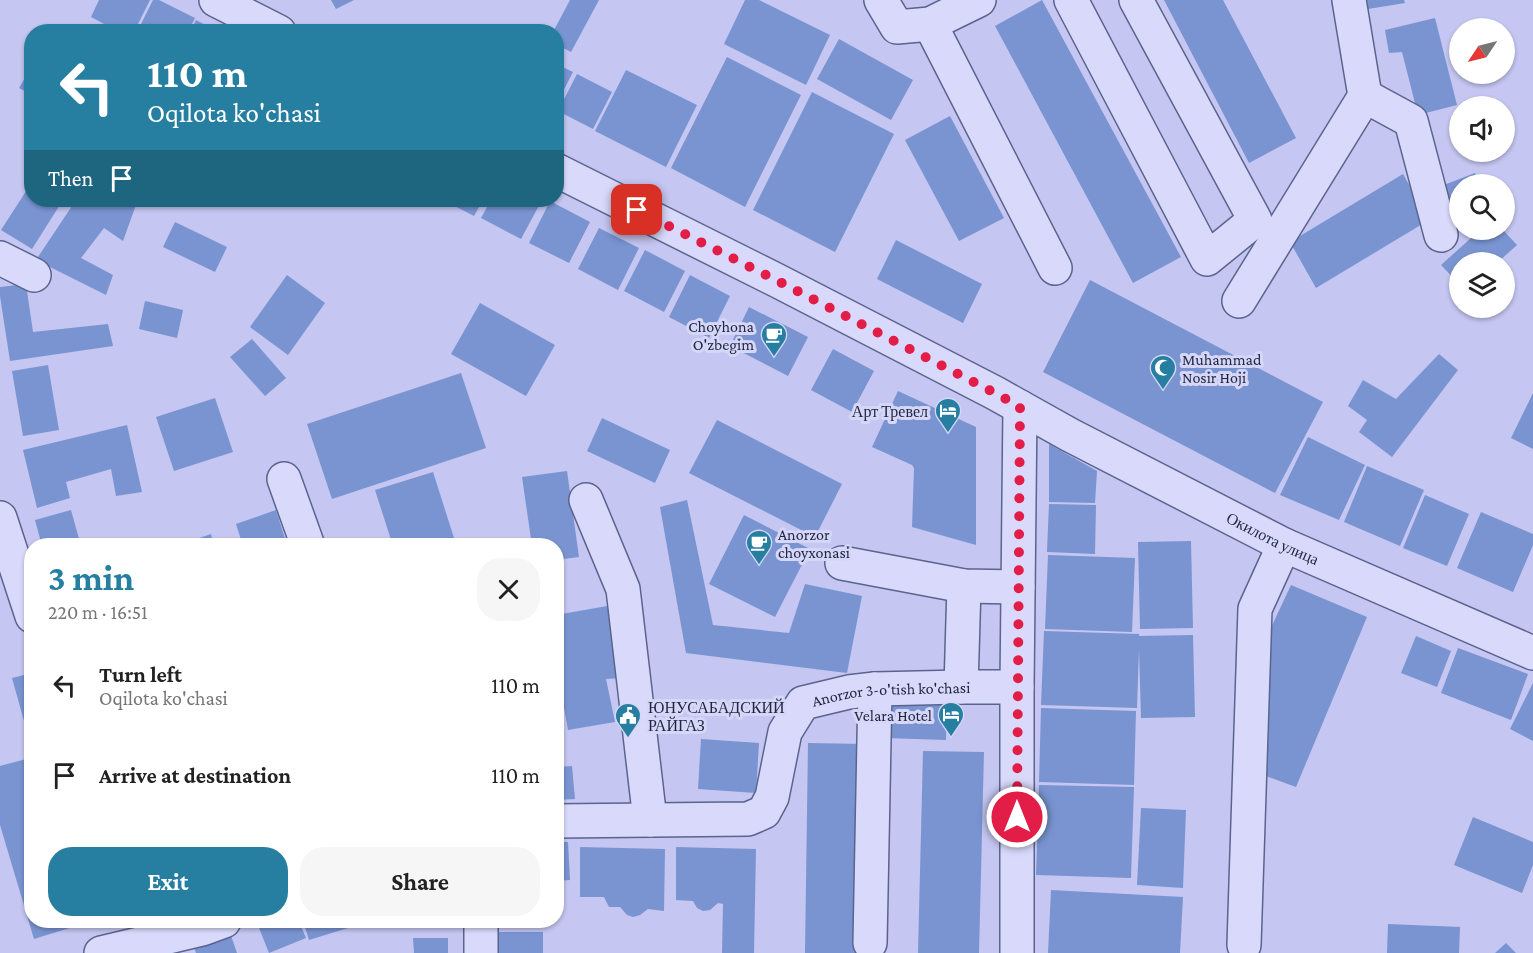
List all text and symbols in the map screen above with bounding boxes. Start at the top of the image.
north arrow [1449,18,1515,84]
map controls [1449,18,1515,318]
icon: left [48,48,126,126]
text: 110 m [147,49,248,96]
button: sound [1449,96,1515,162]
text: Oqilota ko'chasi [147,98,321,128]
icon: arrive [105,162,138,195]
text: Then [48,166,93,191]
button: search [1449,174,1515,240]
pin [611,184,662,235]
icon: arrive [620,193,653,226]
button: layers [1449,252,1515,318]
place label: Choyhona O'zbegim [688,318,755,354]
cafe icon: Choyhona O'zbegim [759,320,789,358]
place label: Muhammad Nosir Hoji [1182,351,1262,387]
mosque icon: Muhammad Nosir Hoji [1148,353,1178,391]
hotel icon: Арт Тревел [933,396,963,434]
place label: Арт Тревел [852,403,928,421]
street label: Окилота улица [1224,509,1321,568]
place label: Anorzor choyxonasi [778,526,850,562]
cafe icon: Anorzor choyxonasi [744,528,774,566]
text: 3 min [48,558,134,598]
button: close [477,558,540,621]
text: 220 m · 16:51 [48,601,148,623]
text: Turn left [99,662,182,687]
icon: left [48,669,81,702]
text: 110 m [491,673,540,698]
street label: Anorzor 3-o'tish ko'chasi [810,679,970,710]
text: Oqilota ko'chasi [99,687,228,709]
place label: ЮНУСАБАДСКИЙ РАЙГАЗ [648,698,785,734]
hotel icon: Velara Hotel [936,700,966,738]
public building icon: ЮНУСАБАДСКИЙ РАЙГАЗ [613,701,643,739]
place label: Velara Hotel [854,707,932,724]
icon: arrive [48,759,81,792]
text: Arrive at destination [99,763,291,788]
text: 110 m [491,763,540,788]
position arrow [985,785,1049,849]
button: Exit [48,847,288,916]
button: Share [300,847,540,916]

